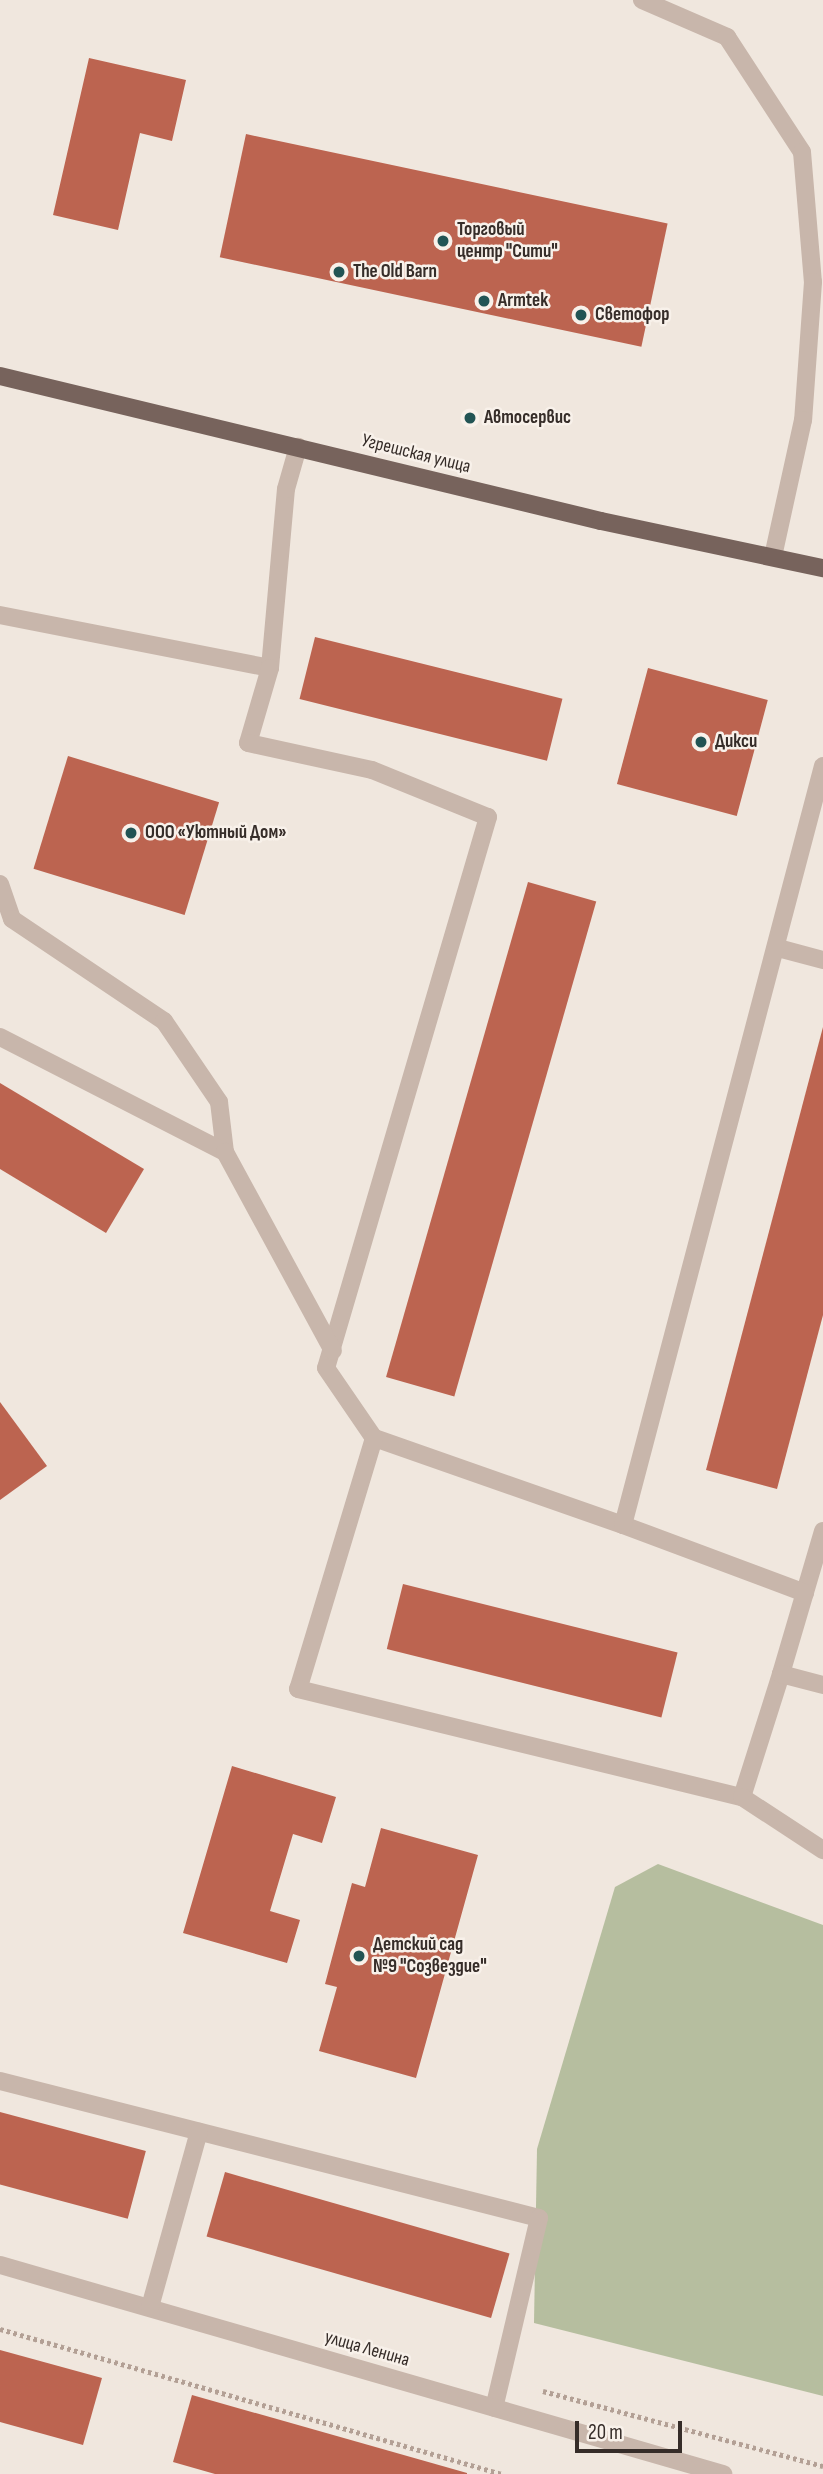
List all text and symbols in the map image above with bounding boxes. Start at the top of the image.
place label: Торговый центр "Сити" [457,219,558,263]
marker: Торговый центр "Сити" [435,233,451,249]
place label: The Old Barn [353,261,437,283]
marker: The Old Barn [331,264,347,280]
place label: Armtek [498,290,548,312]
marker: Armtek [476,293,492,309]
place label: Светофор [595,304,670,326]
marker: Светофор [573,307,589,323]
place label: Автосервис [484,407,571,429]
marker: Автосервис [462,410,478,426]
street label: Угрешская улица [359,429,473,479]
place label: Дикси [715,731,757,753]
marker: Дикси [693,734,709,750]
place label: ООО «Уютный Дом» [145,822,286,844]
marker: ООО «Уютный Дом» [123,825,139,841]
place label: Детский сад №9 "Созвездие" [373,1934,487,1978]
marker: Детский сад №9 "Созвездие" [351,1948,367,1964]
street label: улица Ленина [322,2326,412,2372]
scale bar [578,2408,685,2452]
text: 20 m [588,2420,623,2445]

